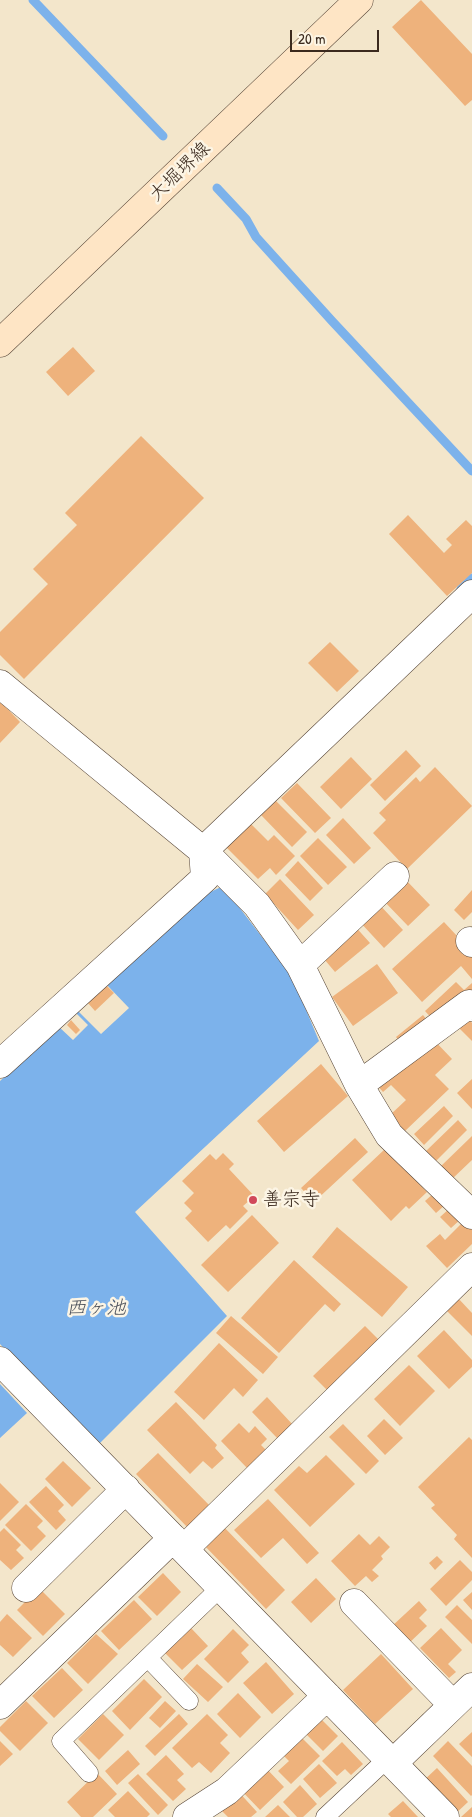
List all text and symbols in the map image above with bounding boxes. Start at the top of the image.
scale bar [292,20,381,52]
text: 20 m [298,28,325,49]
street label: 大堀堺線 [145,137,215,207]
place label: 善宗寺 [263,1189,320,1211]
marker: 善宗寺 [247,1194,259,1206]
water label: 西ヶ池 [66,1297,126,1321]

